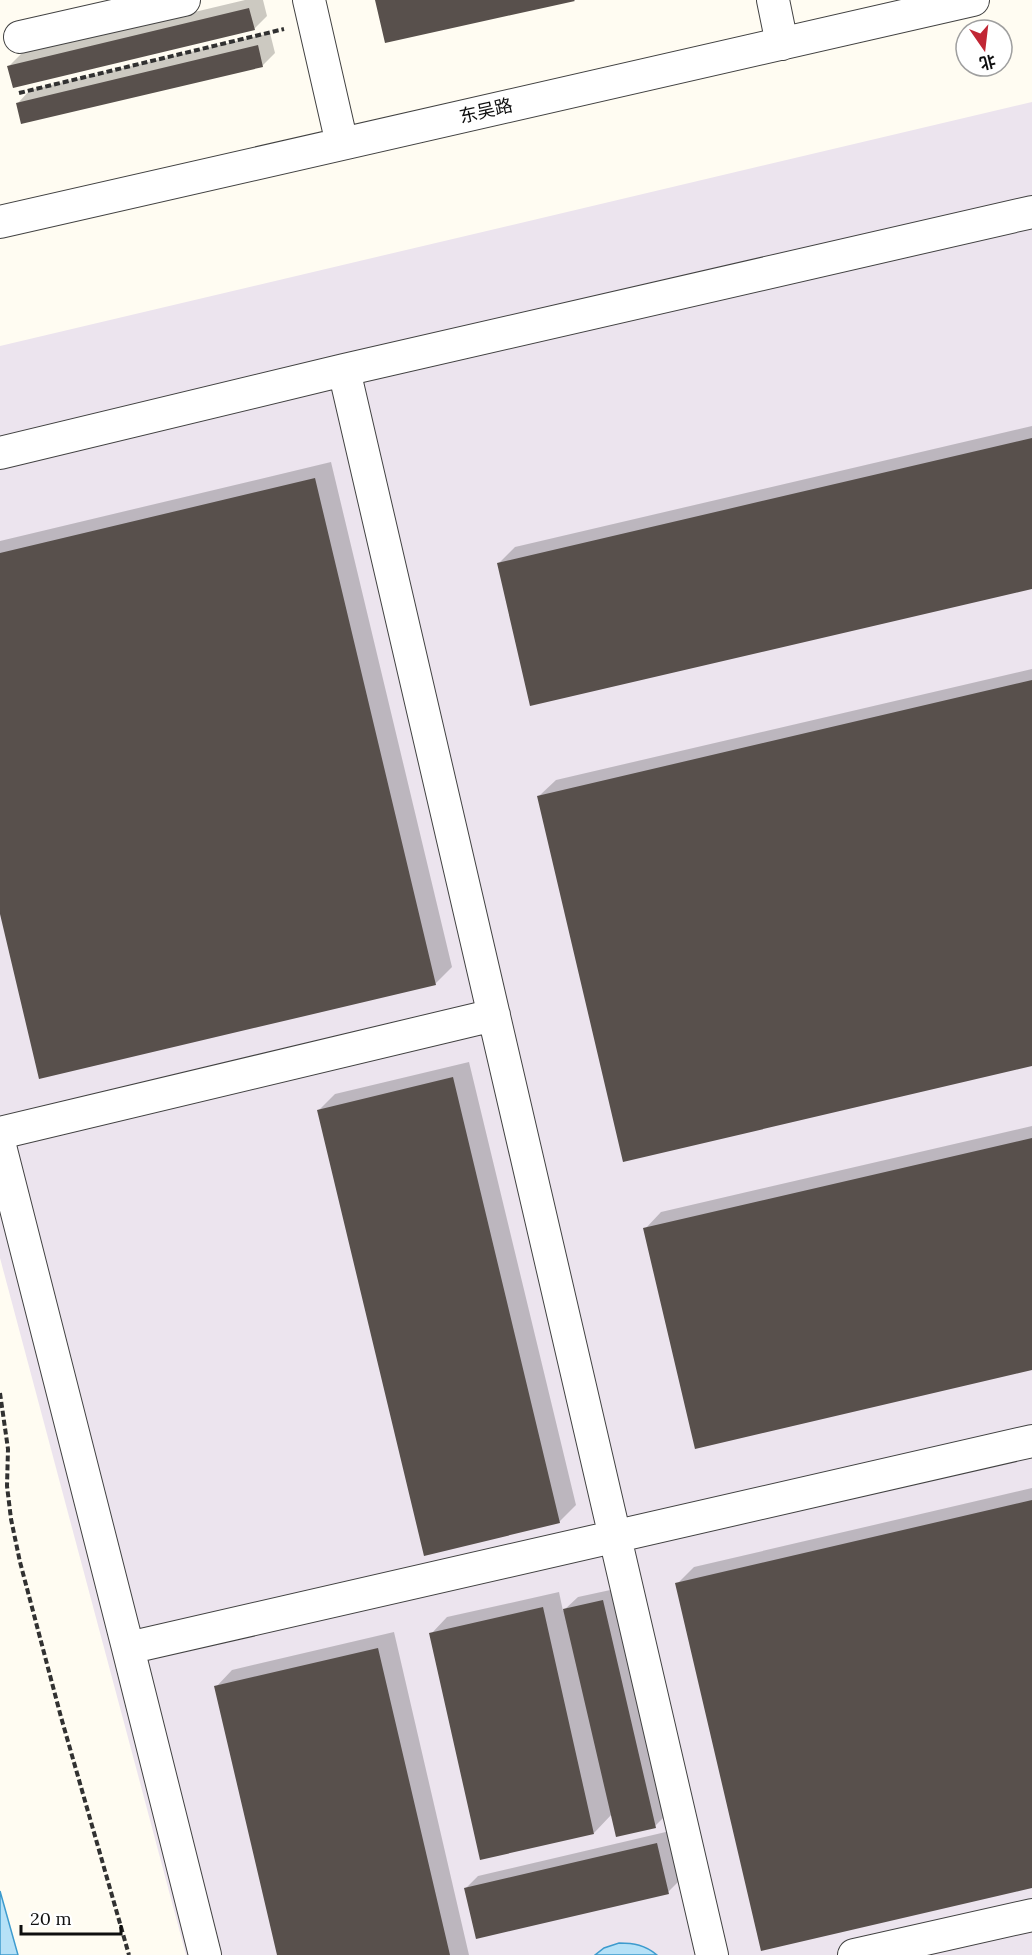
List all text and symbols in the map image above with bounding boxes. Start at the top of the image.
north arrow [954,18,1014,78]
text: 北 [977,51,998,74]
street label: 东吴路 [457,93,515,128]
scale bar [21,1898,122,1936]
text: 20 m [30,1907,72,1930]

